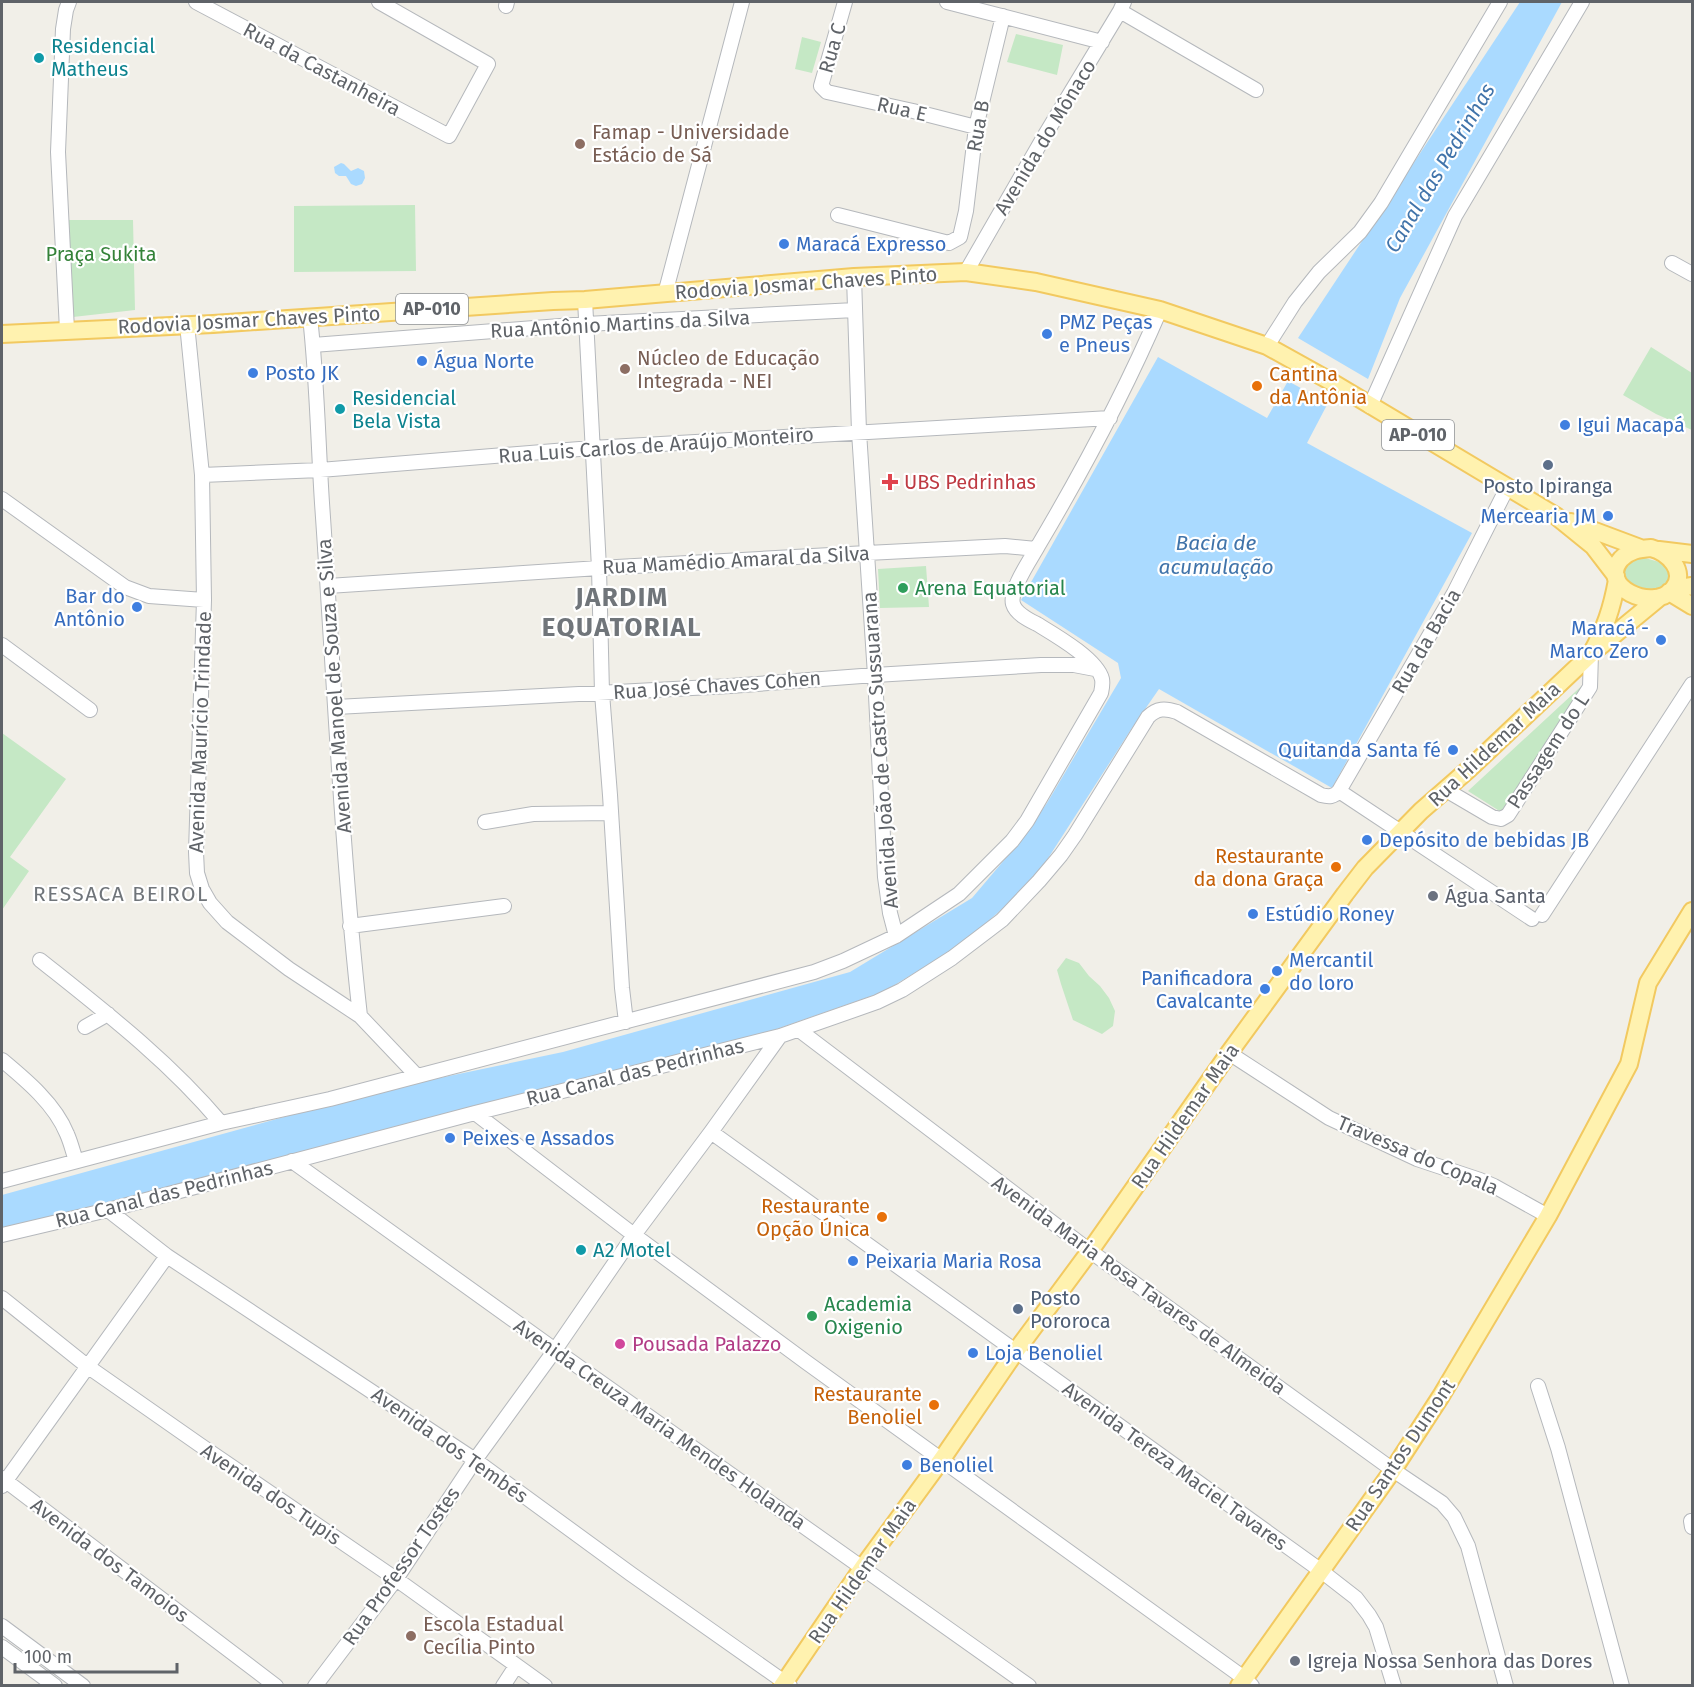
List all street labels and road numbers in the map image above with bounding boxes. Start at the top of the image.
street label: Rua da Castanheira [239,17,405,121]
street label: Rua C [813,20,851,76]
street label: Avenida do Mônaco [989,55,1101,219]
street label: Rua E [875,92,929,126]
street label: Rua B [962,98,994,154]
street label: Rodovia Josmar Chaves Pinto [674,262,938,304]
road number: AP-010 [396,294,468,324]
street label: Rodovia Josmar Chaves Pinto [117,301,381,339]
street label: Rua Antônio Martins da Silva [489,305,751,343]
road number: AP-010 [1382,420,1454,450]
street label: Rua Luis Carlos de Araújo Monteiro [497,422,815,468]
street label: Avenida Manoel de Souza e Silva [312,538,356,834]
street label: Rua Mamédio Amaral da Silva [602,541,870,579]
street label: Rua da Bacia [1386,584,1466,698]
street label: Avenida João de Castro Sussuarana [857,591,903,909]
street label: Avenida Maurício Trindade [184,611,216,853]
street label: Rua José Chaves Cohen [612,666,822,704]
street label: Rua Hildemar Maia [1423,677,1565,811]
street label: Passagem do L [1502,689,1594,813]
street label: Rua Canal das Pedrinhas [524,1033,746,1111]
street label: Rua Hildemar Maia [1126,1039,1244,1193]
street label: Travessa do Copala [1334,1110,1502,1200]
street label: Rua Canal das Pedrinhas [53,1155,275,1233]
street label: Avenida Maria Rosa Tavares de Almeida [987,1170,1291,1400]
street label: Avenida Creuza Maria Mendes Holanda [509,1314,811,1534]
street label: Rua Santos Dumont [1340,1373,1460,1536]
street label: Avenida Tereza Maciel Tavares [1058,1376,1292,1556]
street label: Avenida dos Tembés [367,1382,533,1508]
street label: Avenida dos Tupis [196,1438,346,1550]
street label: Rua Professor Tostes [337,1482,465,1650]
street label: Avenida dos Tamoios [26,1493,194,1627]
street label: Rua Hildemar Maia [803,1494,921,1648]

